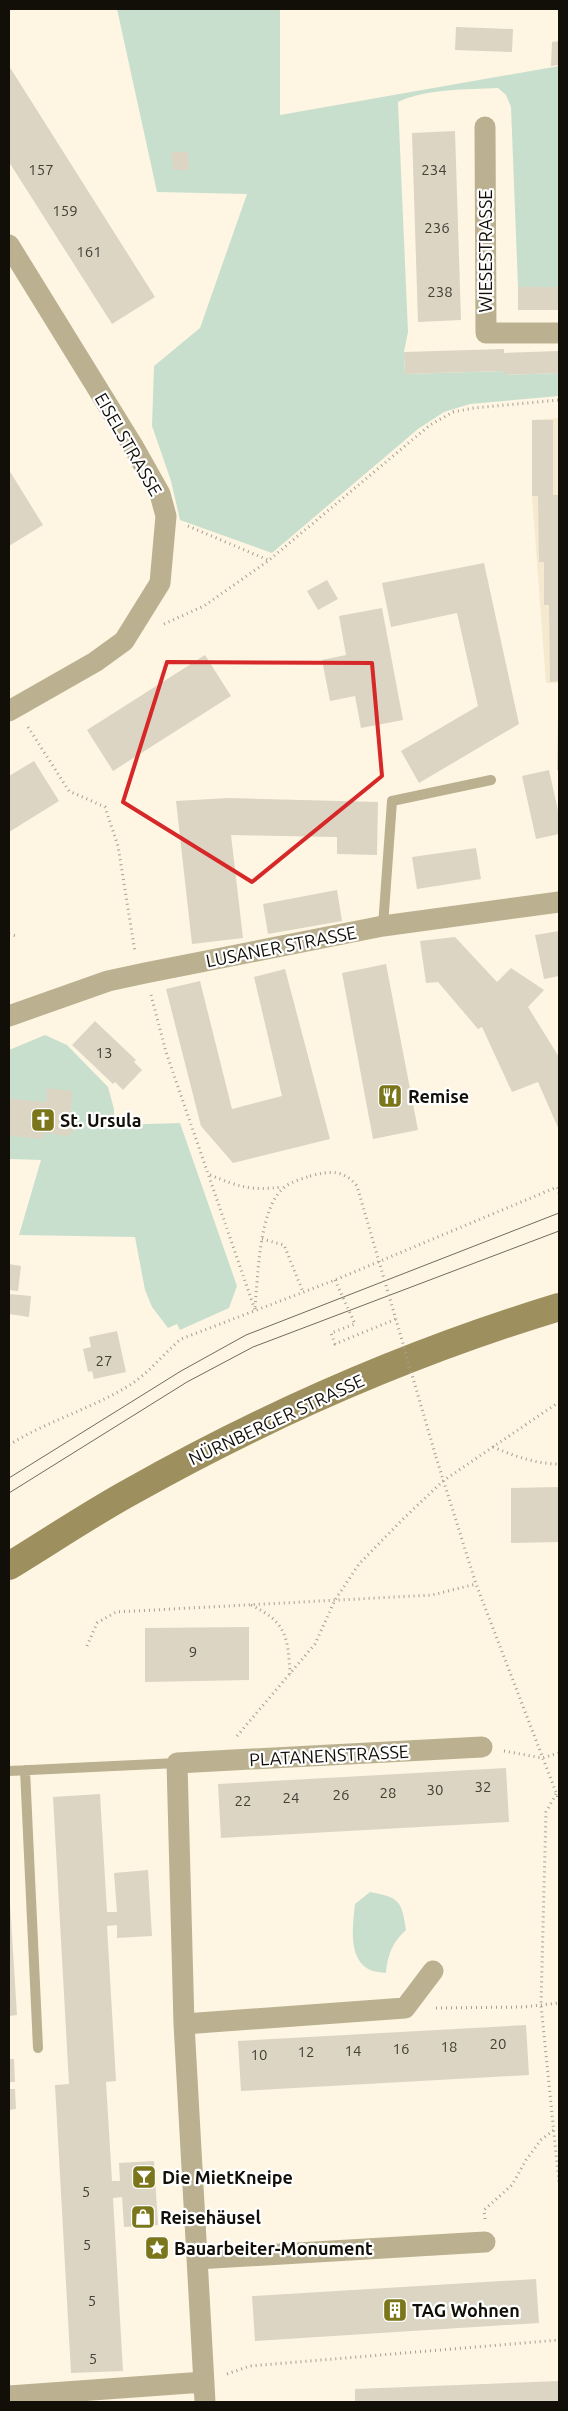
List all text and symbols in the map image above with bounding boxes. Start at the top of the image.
house number: 157 [28,161,54,178]
house number: 234 [421,161,447,178]
street label: WIESESTRASSE [475,190,495,312]
house number: 159 [52,202,78,219]
house number: 236 [424,219,450,236]
house number: 161 [76,243,102,260]
house number: 238 [427,283,453,300]
street label: EISELSTRASSE [91,389,167,499]
street label: LUSANER STRASSE [204,922,358,970]
house number: 13 [96,1044,112,1061]
restaurant icon: Remise [377,1083,403,1109]
place label: Remise [408,1086,469,1106]
church icon: St. Ursula [30,1107,56,1133]
place label: St. Ursula [60,1110,141,1130]
house number: 27 [96,1352,112,1369]
street label: NÜRNBERGER STRASSE [185,1370,367,1468]
house number: 9 [189,1643,197,1660]
street label: PLATANENSTRASSE [249,1741,409,1769]
house number: 32 [475,1778,491,1795]
house number: 30 [427,1781,443,1798]
house number: 28 [380,1784,396,1801]
house number: 26 [333,1786,349,1803]
house number: 24 [283,1789,299,1806]
house number: 22 [235,1792,251,1809]
house number: 20 [490,2035,506,2052]
house number: 18 [441,2038,457,2055]
house number: 16 [393,2040,409,2057]
house number: 14 [345,2042,361,2059]
house number: 12 [298,2043,314,2060]
house number: 10 [251,2046,267,2063]
bar icon: Die MietKneipe [131,2164,157,2190]
place label: Die MietKneipe [162,2167,293,2187]
house number: 5 [82,2183,90,2200]
shop icon: Reisehäusel [130,2204,156,2230]
place label: Reisehäusel [160,2207,261,2227]
place icon: Bauarbeiter-Monument [144,2235,170,2261]
house number: 5 [83,2236,91,2253]
place label: Bauarbeiter-Monument [174,2238,373,2258]
house number: 5 [88,2292,96,2309]
building icon: TAG Wohnen [382,2297,408,2323]
place label: TAG Wohnen [412,2300,520,2320]
house number: 5 [89,2350,97,2367]

